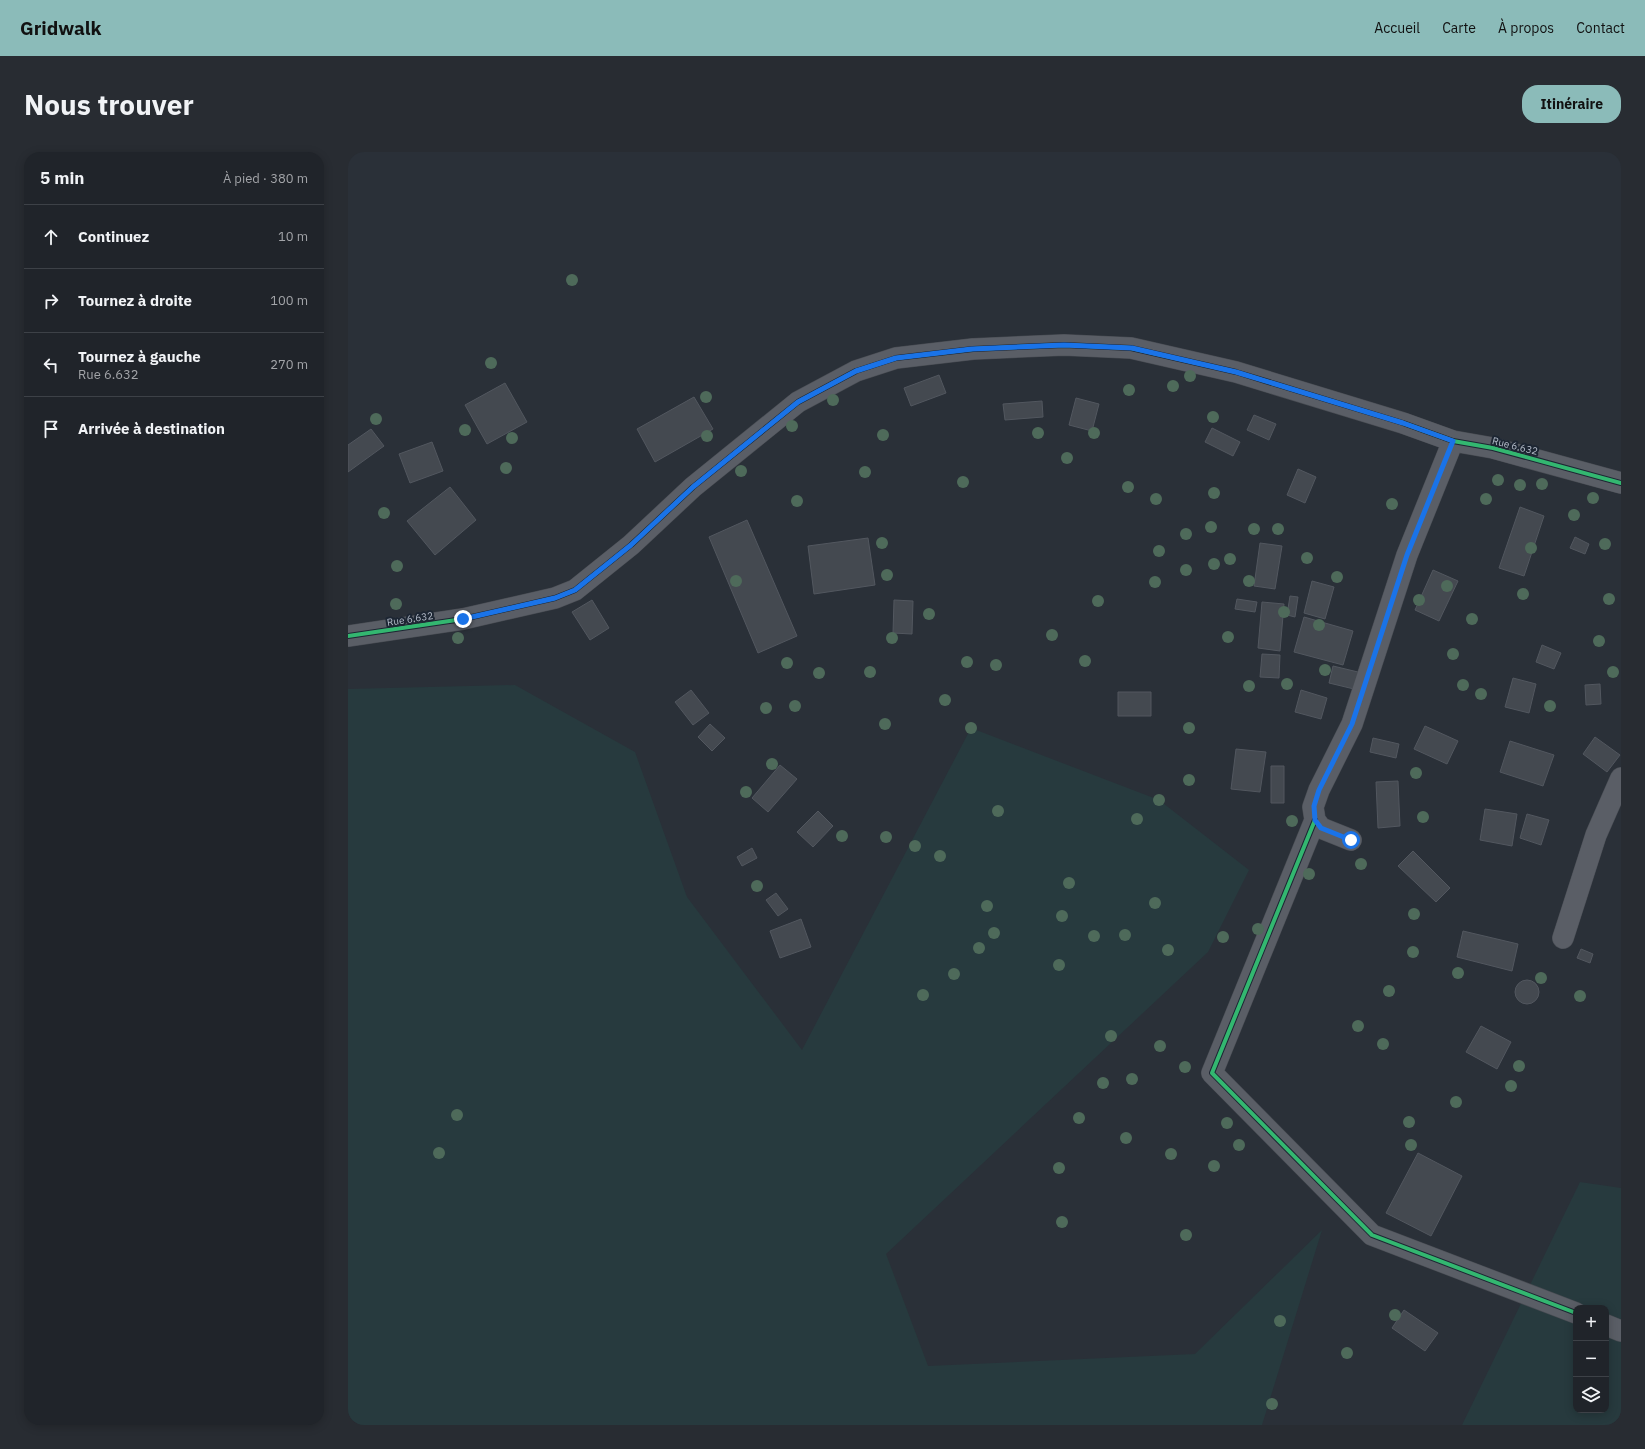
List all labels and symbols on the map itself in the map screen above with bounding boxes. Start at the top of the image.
street label: Rue 6.632 [1491,434,1539,458]
street label: Rue 6.632 [386,609,434,629]
route end [454,610,472,628]
route start [1342,831,1360,849]

